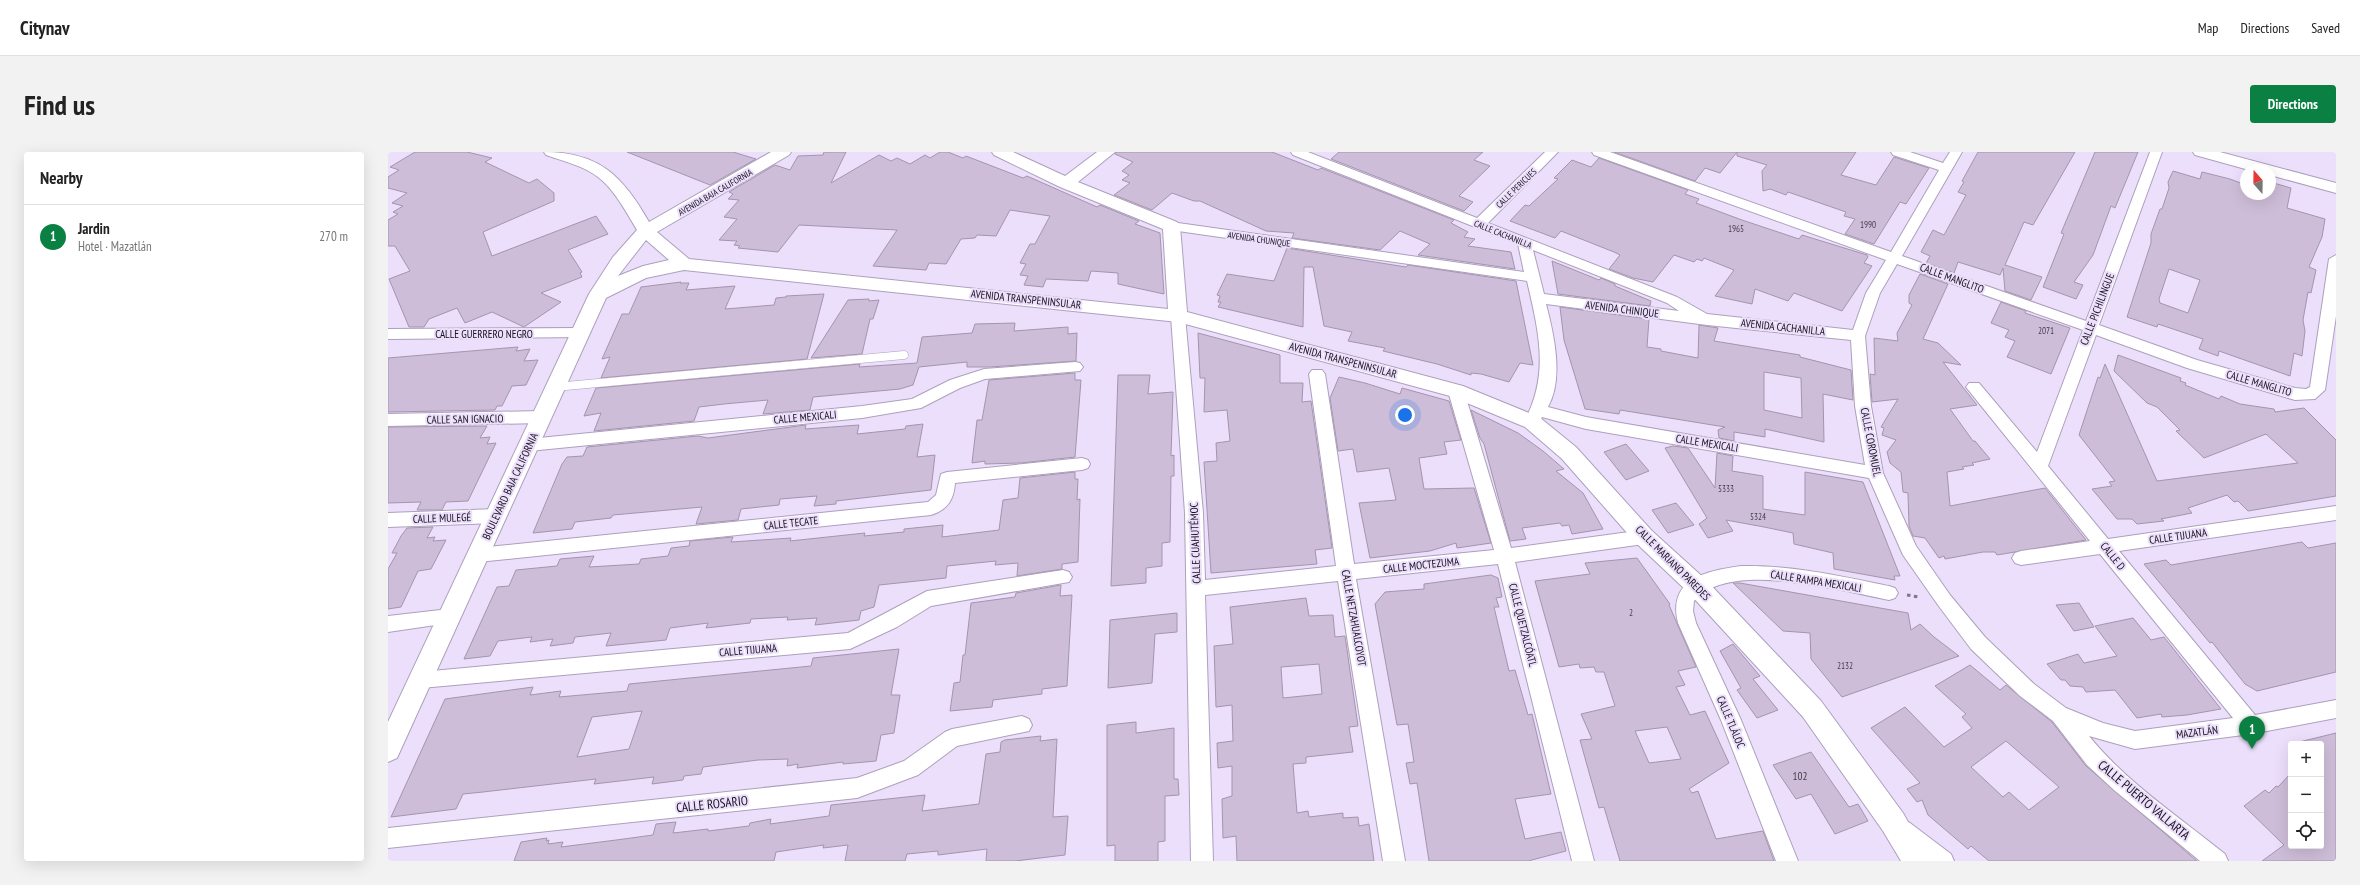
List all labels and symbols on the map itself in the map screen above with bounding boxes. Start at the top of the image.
north arrow [2240,164,2276,200]
street label: AVENIDA BAJA CALIFORNIA [676,166,755,218]
street label: CALLE PERICUES [1493,166,1539,210]
street label: CALLE CACHANILLA [1473,217,1534,251]
house number: 1990 [1860,219,1876,230]
house number: 1965 [1728,223,1744,234]
street label: AVENIDA CHUNIQUE [1227,229,1291,249]
street label: CALLE MANGLITO [1918,260,1986,296]
street label: CALLE PICHILINGUE [2077,271,2117,347]
street label: AVENIDA TRANSPENINSULAR [970,286,1082,312]
street label: AVENIDA CHINIQUE [1584,298,1660,321]
street label: AVENIDA CACHANILLA [1740,316,1827,338]
house number: 2071 [2038,325,2054,336]
street label: CALLE GUERRERO NEGRO [435,327,533,341]
street label: AVENIDA TRANSPENINSULAR [1288,339,1398,381]
street label: CALLE MANGLITO [2225,367,2293,399]
your location [1395,405,1415,425]
street label: CALLE COROMUEL [1857,406,1885,478]
street label: CALLE MEXICALI [773,407,837,427]
street label: CALLE SAN IGNACIO [426,411,504,427]
street label: BOULEVARD BAJA CALIFORNIA [479,430,541,542]
street label: CALLE MEXICALI [1675,431,1739,455]
house number: 5333 [1718,483,1734,494]
street label: CALLE CUAHUTÉMOC [1187,502,1203,584]
street label: CALLE MULEGÉ [413,510,472,526]
house number: 5324 [1750,511,1766,522]
street label: CALLE TECATE [763,513,819,533]
street label: CALLE MARIANO PAREDES [1633,523,1714,604]
street label: CALLE TIJUANA [2148,525,2209,547]
street label: CALLE D [2098,539,2129,573]
street label: CALLE MOCTEZUMA [1382,554,1460,576]
street label: CALLE RAMPA MEXICALI [1770,567,1862,595]
street label: CALLE NETZAHUALCOYOT [1339,569,1369,667]
street label: CALLE QUETZALCÓATL [1506,582,1540,669]
house number: 2 [1629,607,1633,618]
street label: CALLE TIJUANA [718,640,778,660]
house number: 2132 [1837,660,1853,671]
street label: CALLE TLÁLOC [1714,694,1748,750]
pin: 1 [2239,716,2265,749]
street label: MAZATLÁN [2175,722,2219,742]
street label: CALLE PUERTO VALLARTA [2094,756,2194,844]
house number: 102 [1793,769,1807,783]
street label: CALLE ROSARIO [675,792,749,816]

